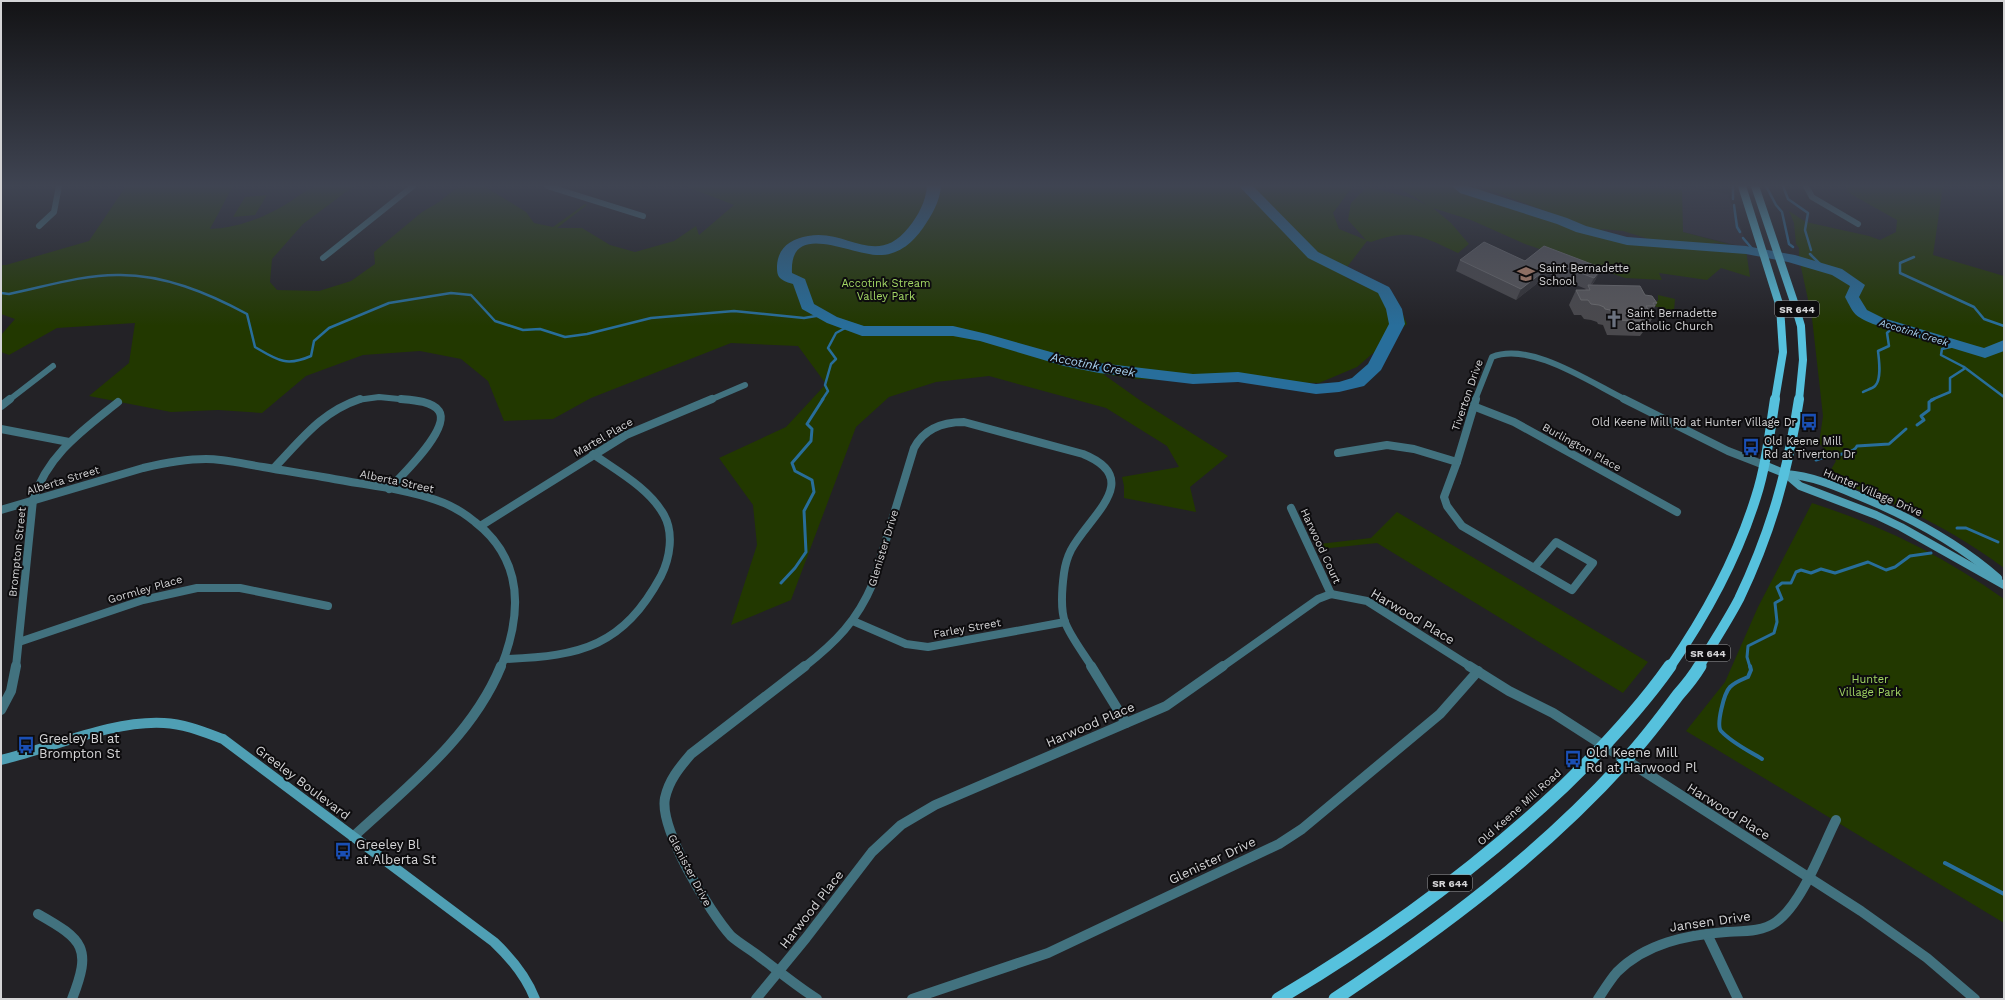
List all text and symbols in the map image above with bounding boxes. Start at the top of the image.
place label: Saint Bernadette School [1539,262,1629,288]
school or university icon: Saint Bernadette School [1516,264,1536,284]
park label: Accotink Stream Valley Park [841,277,931,303]
road number: SR 644 [1775,301,1819,317]
place label: Saint Bernadette Catholic Church [1627,307,1717,333]
church icon: Saint Bernadette Catholic Church [1604,309,1624,329]
water label: Accotink Creek [1877,317,1950,348]
water label: Accotink Creek [1049,350,1137,380]
street label: Tiverton Drive [1449,358,1486,433]
bus stop icon: Old Keene Mill Rd at Hunter Village Dr [1799,412,1819,432]
street label: Martel Place [571,415,635,460]
place label: Old Keene Mill Rd at Hunter Village Dr [1591,416,1797,429]
street label: Burlington Place [1540,420,1623,474]
place label: Old Keene Mill Rd at Tiverton Dr [1764,435,1856,461]
bus stop icon: Old Keene Mill Rd at Tiverton Dr [1741,437,1761,457]
street label: Alberta Street [25,463,102,498]
street label: Hunter Village Drive [1821,466,1924,519]
street label: Alberta Street [359,467,436,496]
street label: Brompton Street [6,506,29,598]
street label: Harwood Court [1297,507,1344,586]
street label: Glenister Drive [866,508,901,588]
street label: Gormley Place [106,573,184,606]
street label: Harwood Place [1368,586,1457,647]
street label: Farley Street [932,616,1002,641]
road number: SR 644 [1686,645,1730,661]
park label: Hunter Village Park [1839,673,1901,699]
street label: Harwood Place [1044,699,1137,750]
place label: Greeley Bl at Brompton St [39,731,121,761]
bus stop icon: Greeley Bl at Brompton St [16,735,36,755]
street label: Greeley Boulevard [253,742,353,823]
place label: Old Keene Mill Rd at Harwood Pl [1586,745,1697,775]
bus stop icon: Old Keene Mill Rd at Harwood Pl [1563,749,1583,769]
street label: Old Keene Mill Road [1475,766,1564,848]
street label: Harwood Place [1684,780,1773,843]
street label: Glenister Drive [665,832,714,908]
street label: Glenister Drive [1166,834,1258,887]
place label: Greeley Bl at Alberta St [356,837,437,867]
bus stop icon: Greeley Bl at Alberta St [333,841,353,861]
street label: Harwood Place [776,867,847,951]
road number: SR 644 [1428,875,1472,891]
street label: Jansen Drive [1669,908,1752,935]

